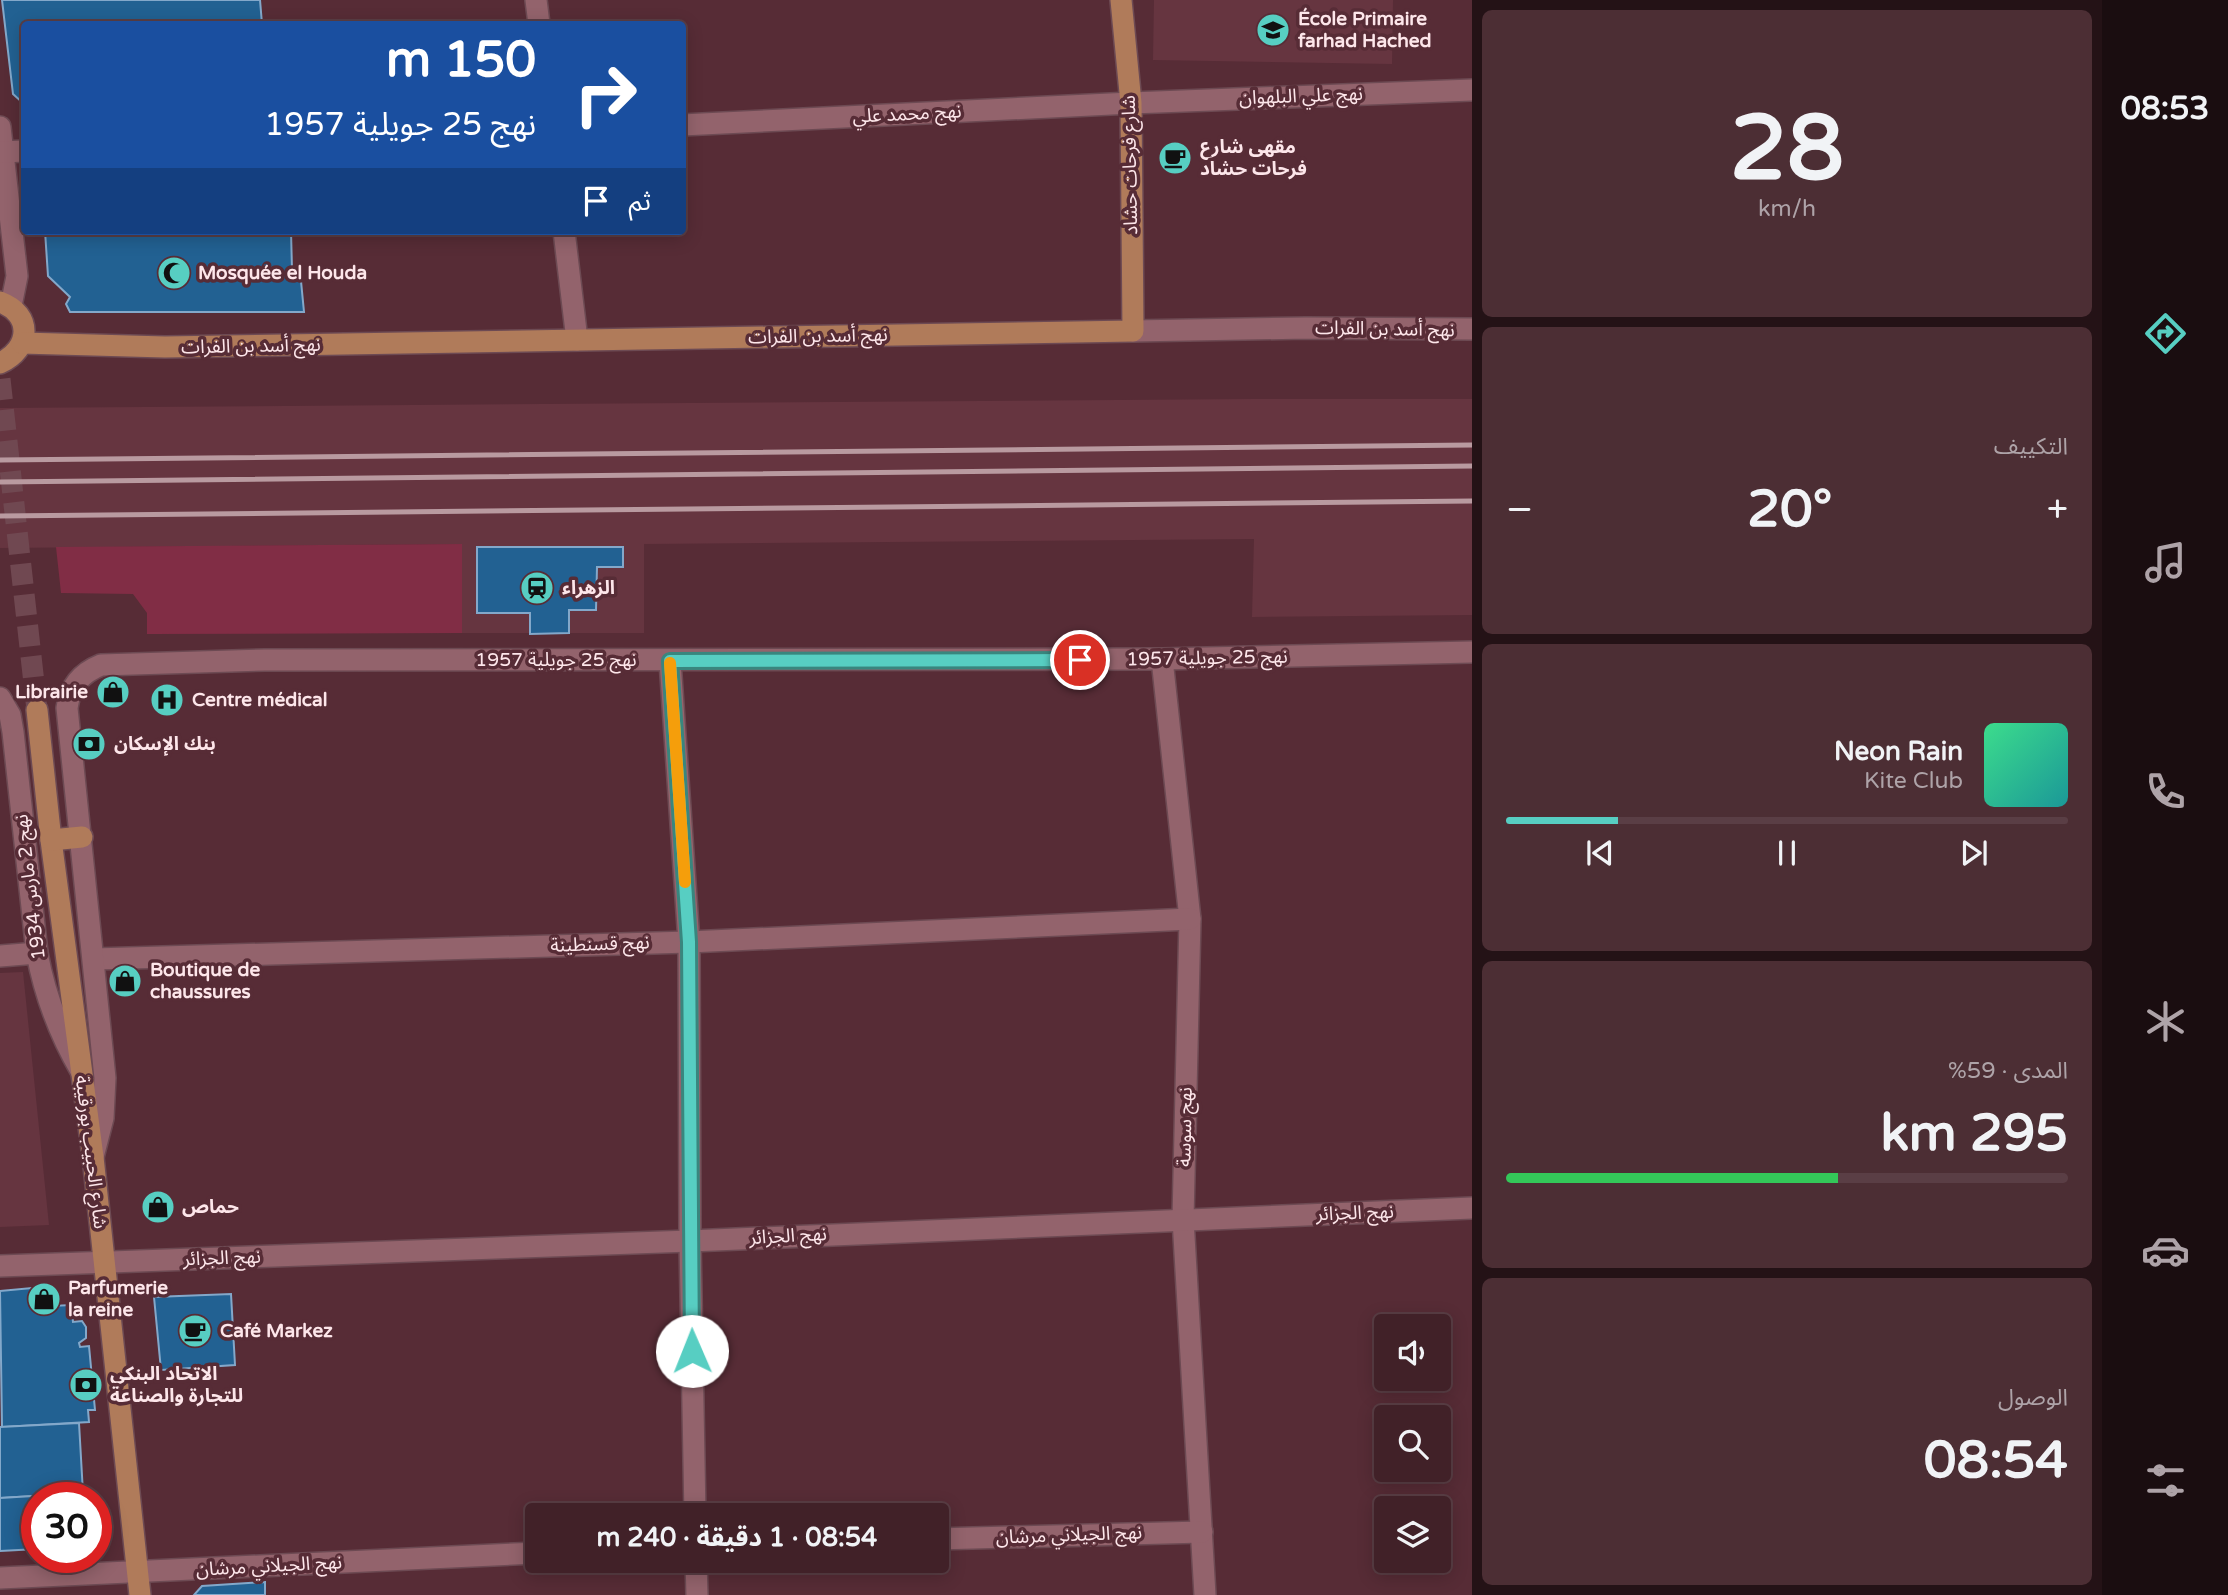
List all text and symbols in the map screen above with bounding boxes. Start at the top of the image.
place label: École Primaire farhad Hached [1298,7,1432,52]
school or university icon: École Primaire farhad Hached [1254,11,1292,49]
text: 150 m [386,31,536,90]
icon: right [560,49,651,140]
street label: نهج علي البلهوان [1239,83,1363,113]
text: 08:53 [2121,90,2209,128]
text: 28 [1730,94,1844,204]
street label: شارع فرحات حشاد [1118,95,1144,235]
street label: نهج محمد علي [852,100,962,131]
text: نهج 25 جويلية 1957 [264,106,536,144]
place label: مقهى شارع فرحات حشاد [1200,136,1307,180]
cafe icon: مقهى شارع فرحات حشاد [1156,139,1194,177]
icon: arrive [577,182,615,220]
text: ثم [629,186,651,217]
text: km/h [1758,195,1816,223]
mosque icon: Mosquée el Houda [155,254,193,292]
place label: Mosquée el Houda [198,262,367,285]
icon: directions [2141,309,2190,358]
street label: نهج أسد بن الفرات [1315,316,1455,344]
street label: نهج أسد بن الفرات [748,323,888,351]
street label: نهج أسد بن الفرات [181,333,321,361]
text: التكييف [1994,433,2068,461]
text: 20° [1747,478,1832,541]
text: − [1506,487,1533,533]
text: + [2047,487,2068,533]
icon: music [2141,538,2190,587]
station icon: الزهراء [518,569,556,607]
place label: الزهراء [562,577,615,599]
pin [1050,630,1110,690]
icon: arrive [1061,641,1099,679]
street label: نهج 25 جويلية 1957 [1126,646,1288,673]
street label: نهج 25 جويلية 1957 [475,649,637,674]
shop icon: Librairie [94,673,132,711]
place label: Librairie [15,681,88,703]
hospital icon: Centre médical [148,681,186,719]
place label: Centre médical [192,689,327,711]
bank icon: بنك الإسكان [70,725,108,763]
place label: بنك الإسكان [114,733,216,756]
text: Neon Rain [1834,736,1963,767]
text: Kite Club [1864,767,1963,795]
icon: phone [2141,767,2190,816]
street label: نهج 2 مارس 1934 [10,813,53,961]
icon: previous [1581,834,1619,872]
icon: pause [1768,834,1806,872]
icon: next [1955,834,1993,872]
street label: نهج قسنطينة [550,931,650,960]
place label: Boutique de chaussures [150,959,260,1003]
shop icon: Boutique de chaussures [106,962,144,1000]
icon: climate [2141,997,2190,1046]
text: المدى · 59% [1948,1057,2068,1085]
street label: شارع الحبيب بورقيبة [69,1074,111,1230]
street label: نهج سوسة [1173,1087,1200,1167]
text: 295 km [1880,1102,2068,1165]
shop icon: حماص [139,1188,177,1226]
place label: حماص [182,1196,239,1218]
street label: نهج الجزائر [1315,1201,1394,1228]
street label: نهج الجزائر [748,1223,828,1252]
icon: car [2141,1226,2190,1275]
street label: نهج الجزائر [182,1246,261,1273]
place label: Parfumerie la reine [68,1277,168,1321]
shop icon: Parfumerie la reine [25,1280,63,1318]
cafe icon: Café Markez [176,1312,214,1350]
position arrow [655,1314,729,1388]
map controls [1374,1314,1451,1573]
button: sound [1374,1314,1451,1391]
place label: Café Markez [220,1320,333,1342]
place label: الاتحاد البنكي للتجارة والصناعة [110,1363,243,1407]
bank icon: الاتحاد البنكي للتجارة والصناعة [67,1366,105,1404]
text: الوصول [1998,1384,2068,1412]
button: search [1374,1405,1451,1482]
text: 08:54 [1924,1429,2068,1492]
icon: filters [2141,1456,2190,1505]
speed limit sign: 30 [21,1482,112,1573]
button: layers [1374,1496,1451,1573]
street label: نهج الجيلاني مرشان [995,1521,1143,1552]
text: 08:54 · 1 دقيقة · 240 m [597,1522,877,1553]
street label: نهج الجيلاني مرشان [195,1551,343,1584]

